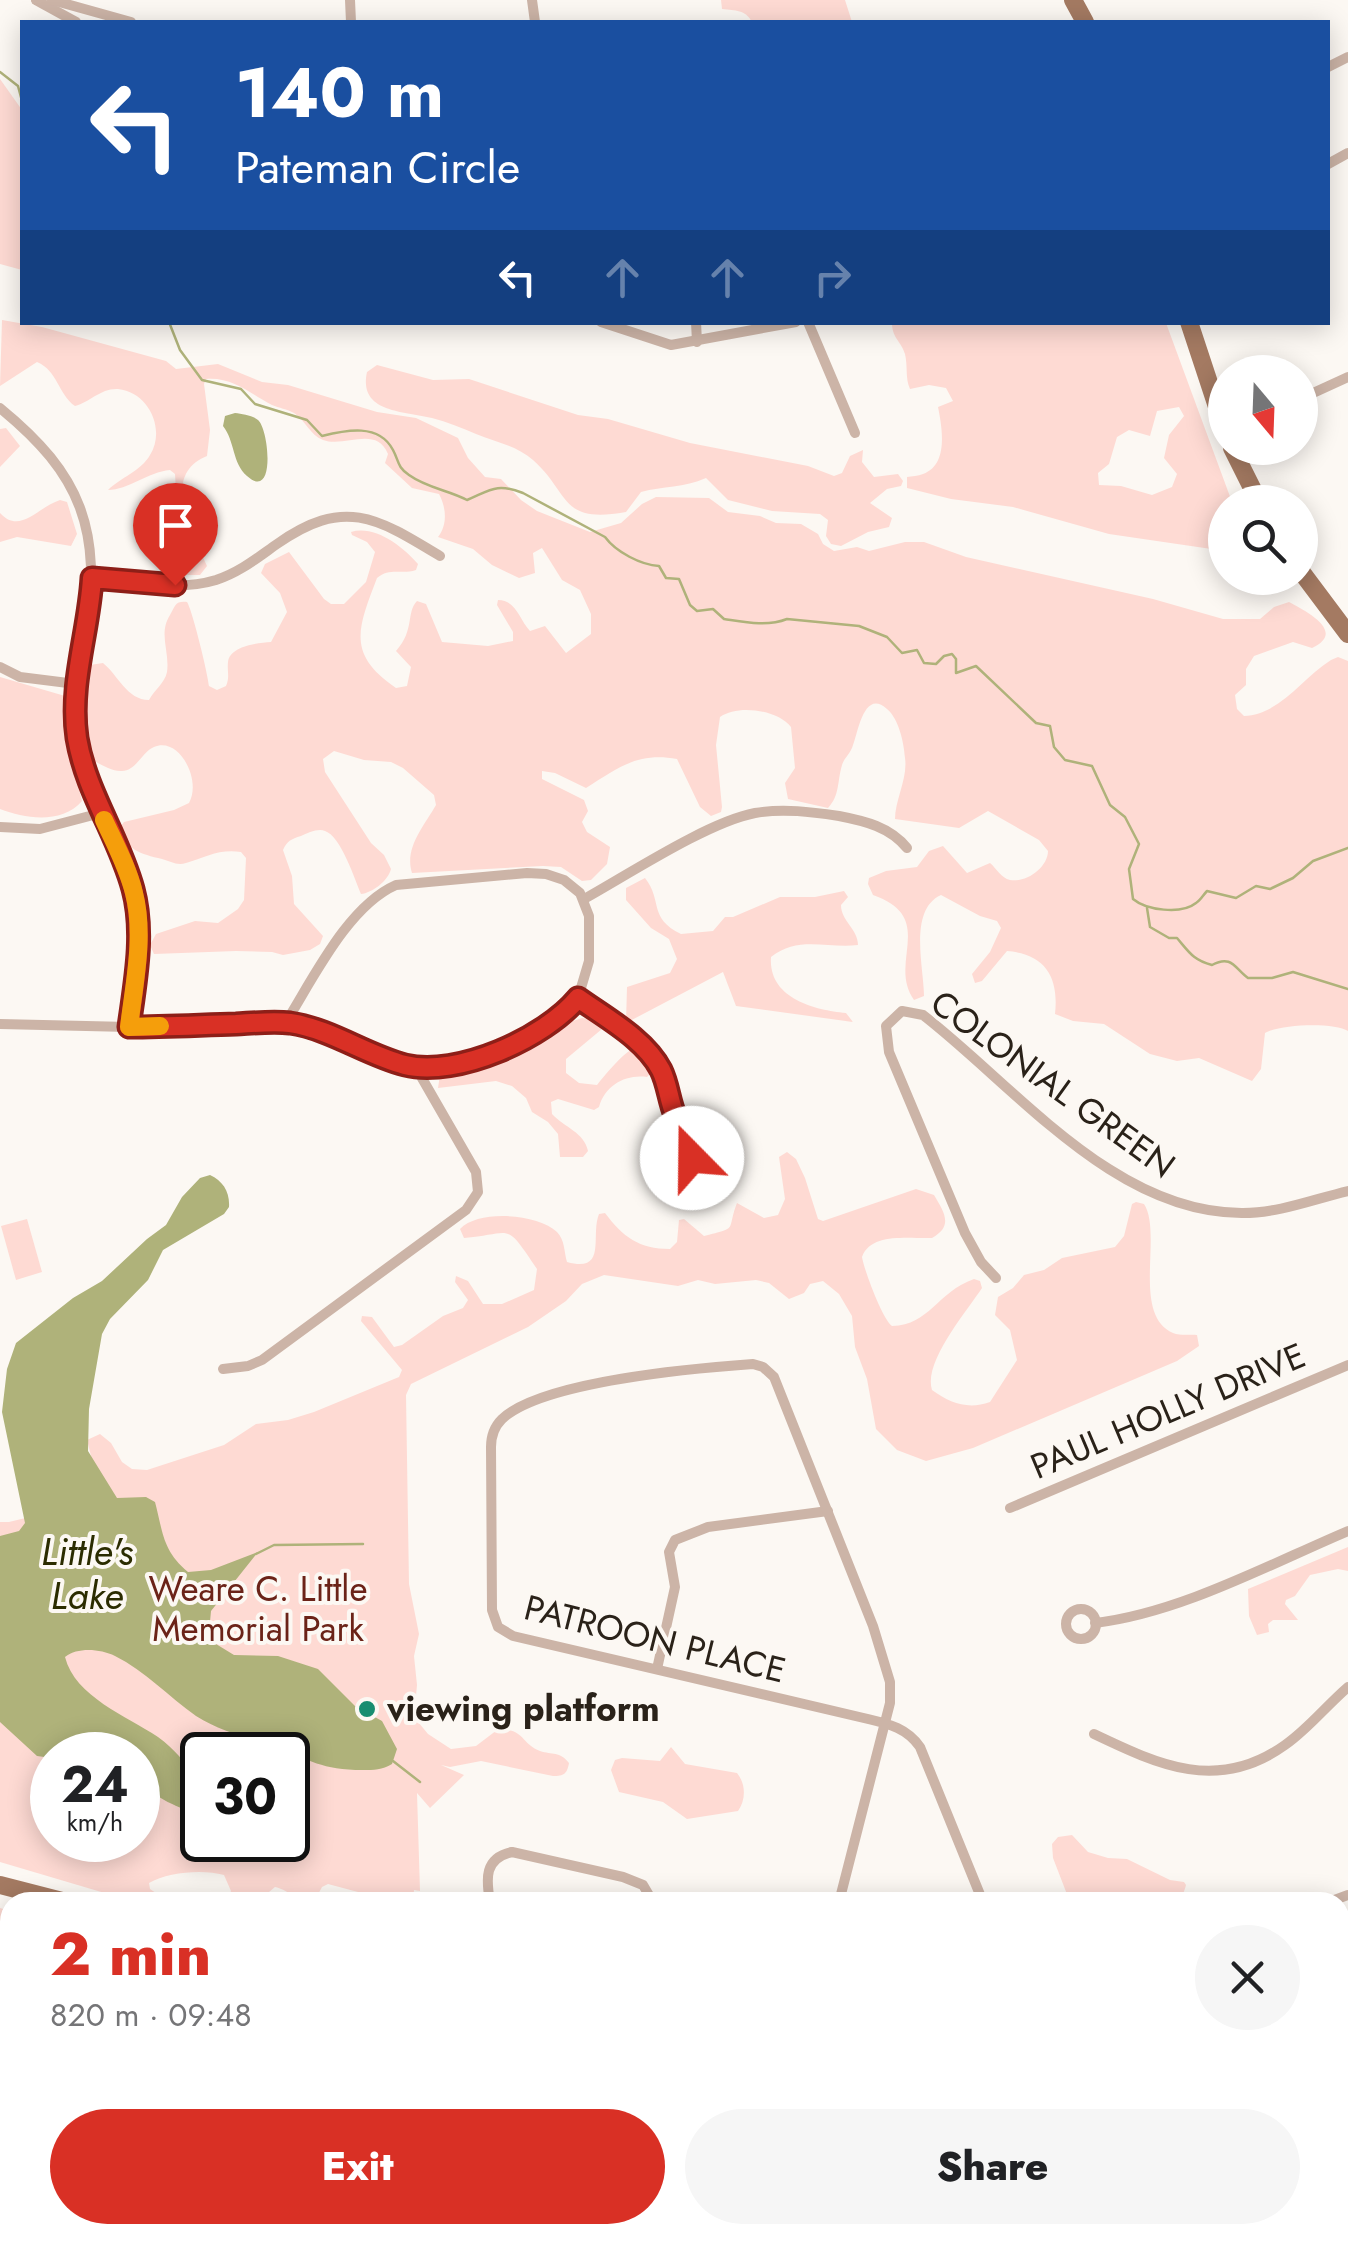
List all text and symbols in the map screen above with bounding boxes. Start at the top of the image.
text: 140 m [235,42,444,143]
icon: left [70,60,200,190]
text: Pateman Circle [235,135,520,200]
icon: left [490,250,545,305]
icon: ahead [595,250,650,305]
icon: ahead [700,250,755,305]
icon: right [805,250,860,305]
north arrow [1208,355,1318,465]
map controls [1208,355,1318,595]
pin [133,483,218,586]
button: search [1208,485,1318,595]
icon: arrive [148,498,203,553]
street label: COLONIAL GREEN [920,978,1186,1190]
position arrow [640,1106,744,1210]
street label: PAUL HOLLY DRIVE [1023,1331,1313,1491]
water label: Little's Lake [41,1524,134,1623]
park label: Weare C. Little Memorial Park [149,1564,367,1654]
street label: PATROON PLACE [519,1582,791,1696]
place label: viewing platform [386,1684,660,1734]
marker: viewing platform [356,1698,378,1720]
speed limit sign: 30 [180,1732,310,1862]
text: 24 [61,1748,129,1821]
text: km/h [67,1804,123,1840]
text: 2 min [50,1911,211,1998]
button: close [1195,1925,1300,2030]
text: 820 m · 09:48 [50,1992,252,2038]
button: Exit [50,2109,665,2224]
button: Share [685,2109,1300,2224]

